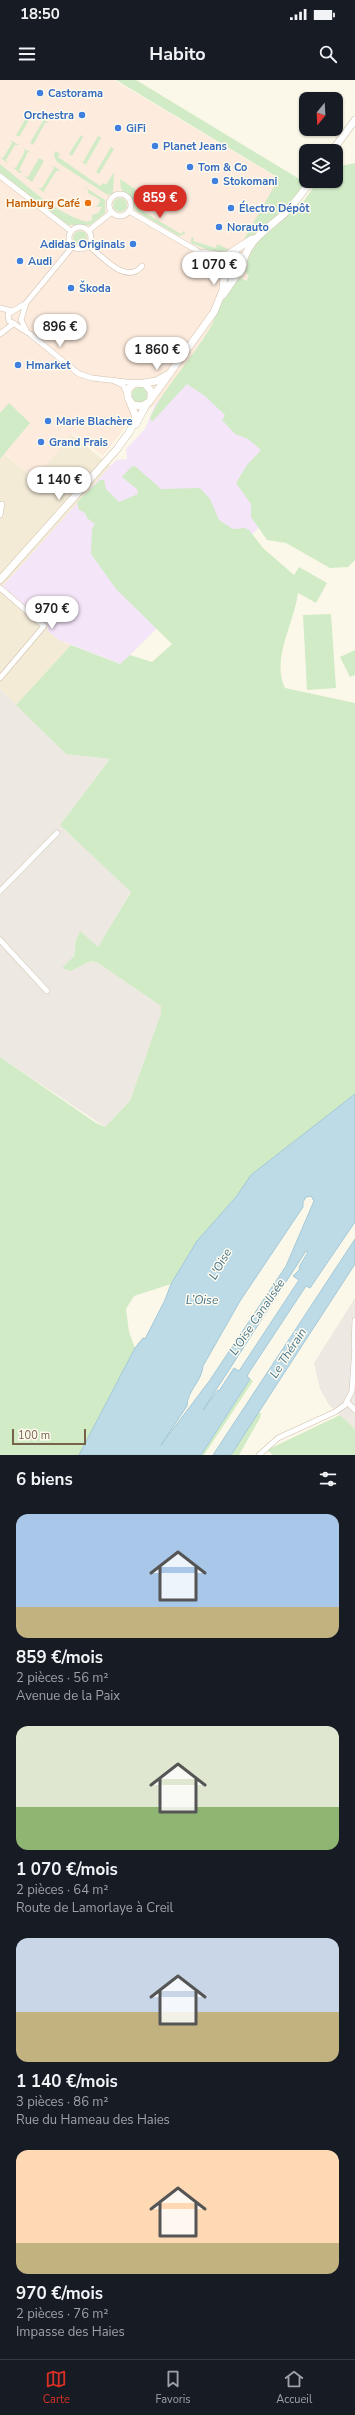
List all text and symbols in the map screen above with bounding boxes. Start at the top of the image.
text: 18:50 [20,4,60,24]
text: Habito [149,42,206,66]
icon: menu [16,43,38,65]
icon: search [317,43,339,65]
place label: Castorama [48,86,103,101]
marker: Castorama [35,88,45,98]
north arrow [299,92,343,136]
map controls [299,92,343,188]
place label: Orchestra [24,108,74,123]
marker: Orchestra [77,110,87,120]
place label: GiFi [126,121,146,136]
marker: GiFi [113,123,123,133]
place label: Planet Jeans [163,139,227,154]
marker: Planet Jeans [150,141,160,151]
button: layers [299,144,343,188]
place label: Tom & Co [198,160,247,175]
marker: Tom & Co [185,162,195,172]
place label: Stokomani [223,174,278,189]
marker: Stokomani [210,176,220,186]
pin: 859 € [132,185,188,219]
text: 859 € [143,189,177,207]
place label: Hamburg Café [6,196,80,211]
marker: Hamburg Café [83,198,93,208]
place label: Électro Dépôt [239,200,310,216]
marker: Électro Dépôt [226,203,236,213]
place label: Norauto [227,220,269,235]
marker: Norauto [214,222,224,232]
place label: Adidas Originals [40,237,125,252]
marker: Adidas Originals [128,239,138,249]
pin: 1 070 € [177,252,251,286]
place label: Audi [28,254,52,269]
marker: Audi [15,256,25,266]
text: 1 070 € [191,256,237,274]
place label: Škoda [79,280,111,296]
marker: Škoda [66,283,76,293]
pin: 896 € [32,314,88,348]
text: 896 € [43,318,77,336]
pin: 1 860 € [120,337,194,371]
text: 1 860 € [134,341,180,359]
place label: Hmarket [26,358,71,373]
marker: Hmarket [13,360,23,370]
place label: Marie Blachère [56,414,133,429]
marker: Marie Blachère [43,416,53,426]
place label: Grand Frais [49,435,108,450]
marker: Grand Frais [36,437,46,447]
pin: 1 140 € [22,467,96,501]
text: 1 140 € [36,471,82,489]
pin: 970 € [24,596,80,630]
text: 970 € [35,600,69,618]
water label: L'Oise [205,1245,236,1282]
water label: L'Oise Canalisée [226,1275,289,1358]
water label: L’Oise [186,1292,219,1308]
water label: Le Thérain [266,1325,310,1381]
scale bar [12,1427,86,1446]
text: 100 m [18,1428,50,1443]
text: 6 biens [16,1468,73,1491]
icon: filters [317,1468,339,1490]
icon: home [142,1540,214,1612]
text: 859 €/mois [16,1646,103,1669]
text: 2 pièces · 56 m² [16,1669,108,1687]
text: Avenue de la Paix [16,1687,120,1705]
icon: home [142,1752,214,1824]
text: 1 070 €/mois [16,1858,118,1881]
text: 2 pièces · 64 m² [16,1881,108,1899]
text: Route de Lamorlaye à Creil [16,1899,173,1917]
icon: home [142,1964,214,2036]
text: 1 140 €/mois [16,2070,118,2093]
text: 3 pièces · 86 m² [16,2093,108,2111]
text: Rue du Hameau des Haies [16,2111,170,2129]
icon: home [142,2176,214,2248]
text: 970 €/mois [16,2282,103,2305]
text: 2 pièces · 76 m² [16,2305,108,2323]
text: Impasse des Haies [16,2323,125,2341]
tab: Carte [43,2368,70,2407]
tab: Favoris [155,2368,191,2407]
tab: Accueil [276,2368,312,2407]

